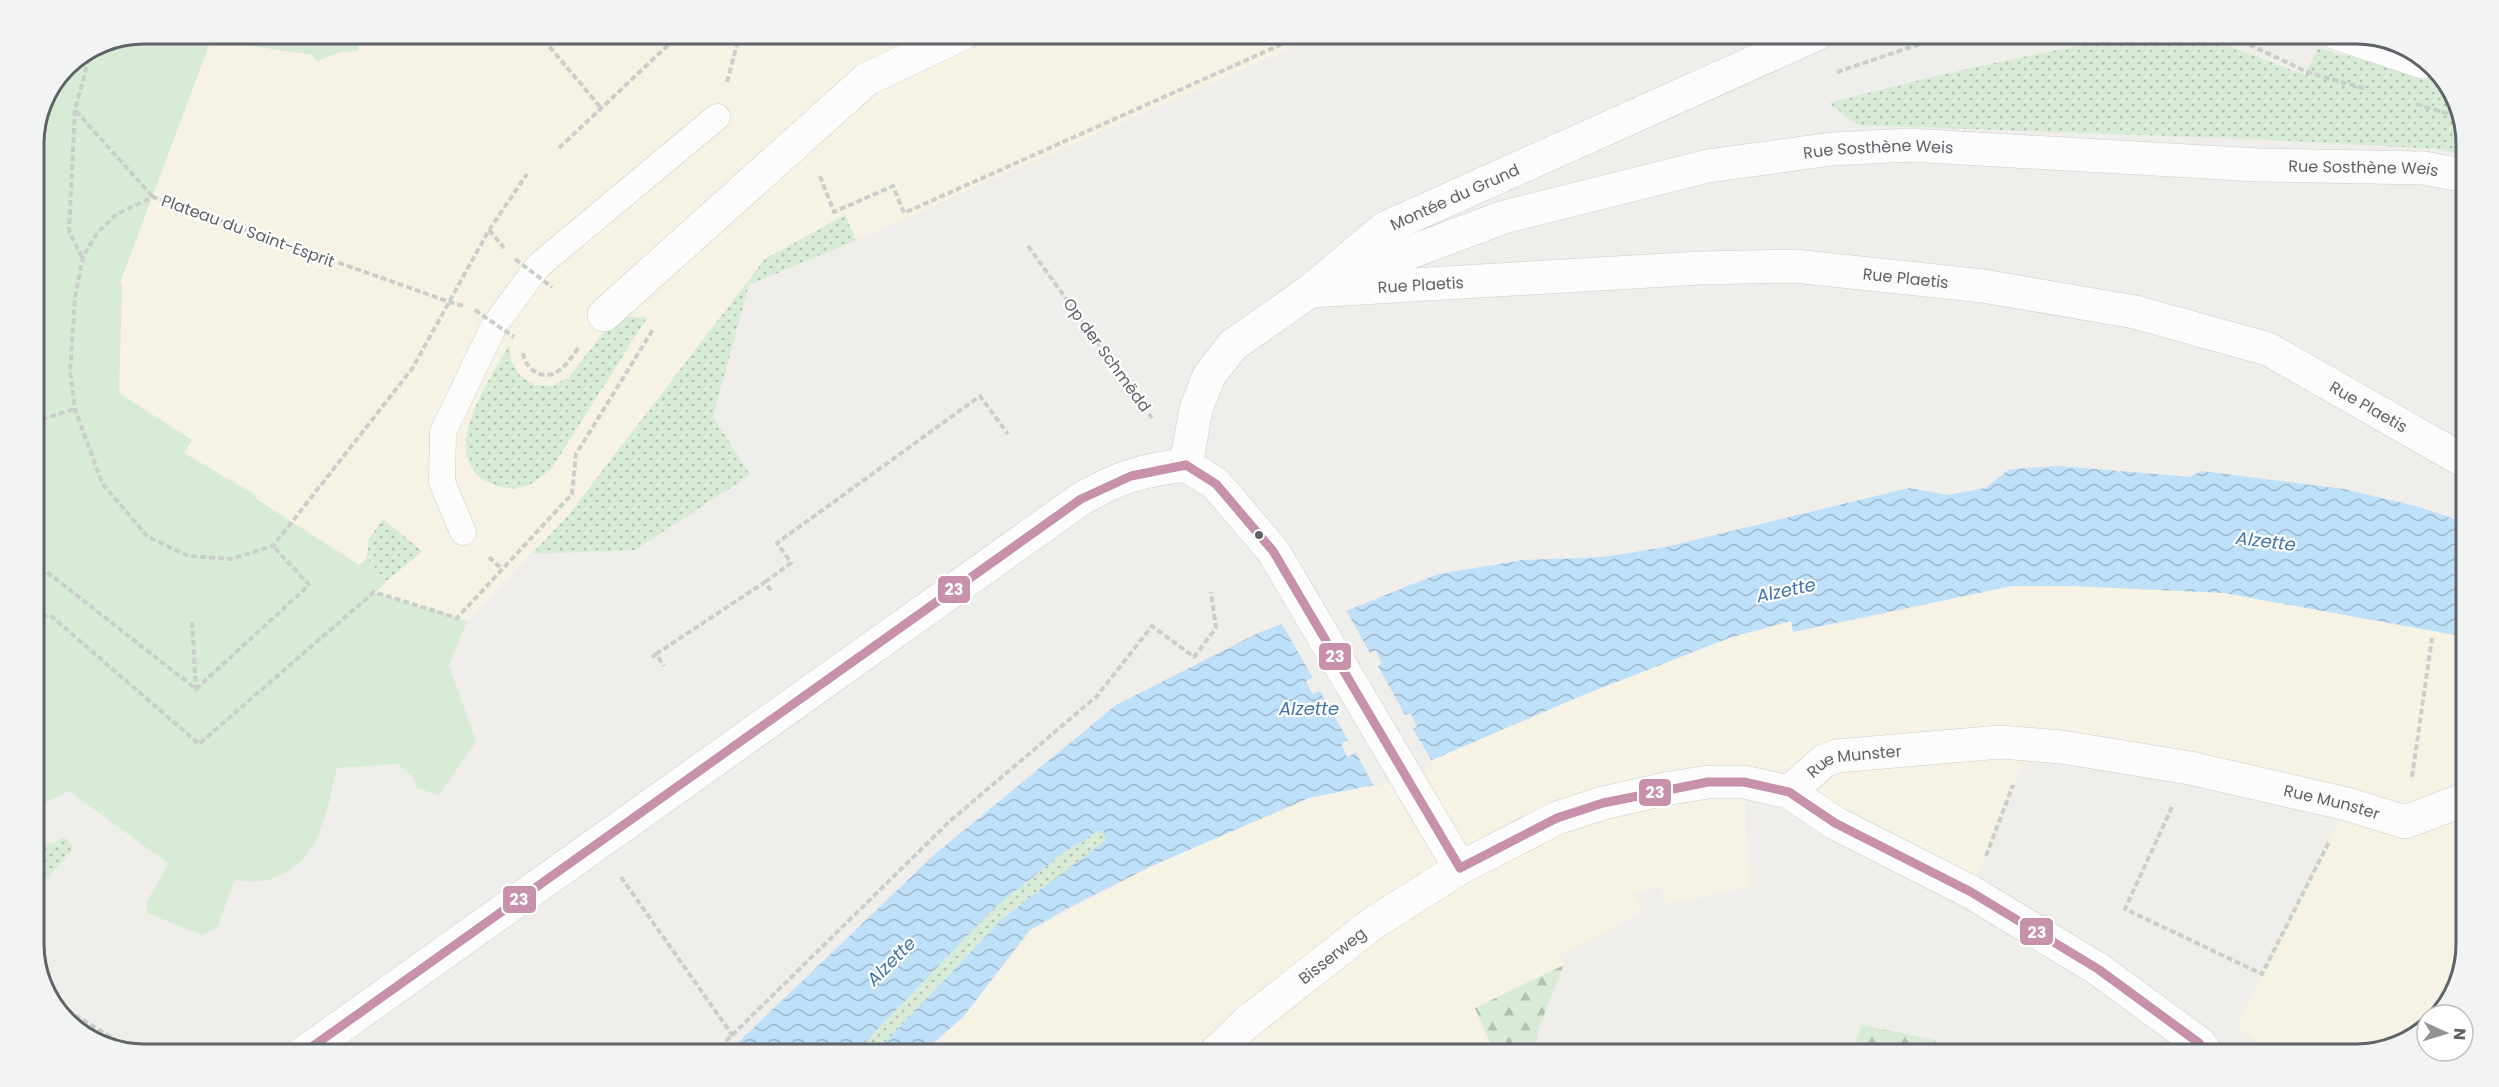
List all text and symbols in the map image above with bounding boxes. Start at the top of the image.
street label: Rue Sosthène Weis [1802,133,1954,164]
street label: Rue Sosthène Weis [2288,154,2441,182]
street label: Montée du Grund [1386,158,1523,236]
street label: Plateau du Saint-Esprit [158,189,338,273]
street label: Rue Plaetis [1862,262,1950,294]
street label: Rue Plaetis [1377,270,1465,298]
street label: Op der Schmëdd [1058,293,1156,417]
street label: Rue Plaetis [2326,375,2412,438]
water label: Alzette [2234,525,2297,557]
unlabelled marker [1253,529,1265,541]
water label: Alzette [1753,572,1818,609]
line badge: 23 [937,575,971,604]
text: 23 [945,578,963,601]
line badge: 23 [1318,642,1352,671]
text: 23 [1326,645,1344,668]
water label: Alzette [1278,696,1339,721]
street label: Rue Munster [1801,739,1902,783]
line badge: 23 [1638,778,1672,807]
street label: Rue Munster [2282,778,2383,825]
text: 23 [1646,781,1664,804]
line badge: 23 [502,885,537,914]
text: 23 [510,888,528,911]
line badge: 23 [2019,917,2054,946]
text: 23 [2028,921,2046,944]
street label: Bisserweg [1293,922,1371,989]
water label: Alzette [860,931,921,992]
north arrow [2415,1003,2475,1063]
text: N [2448,1027,2471,1041]

